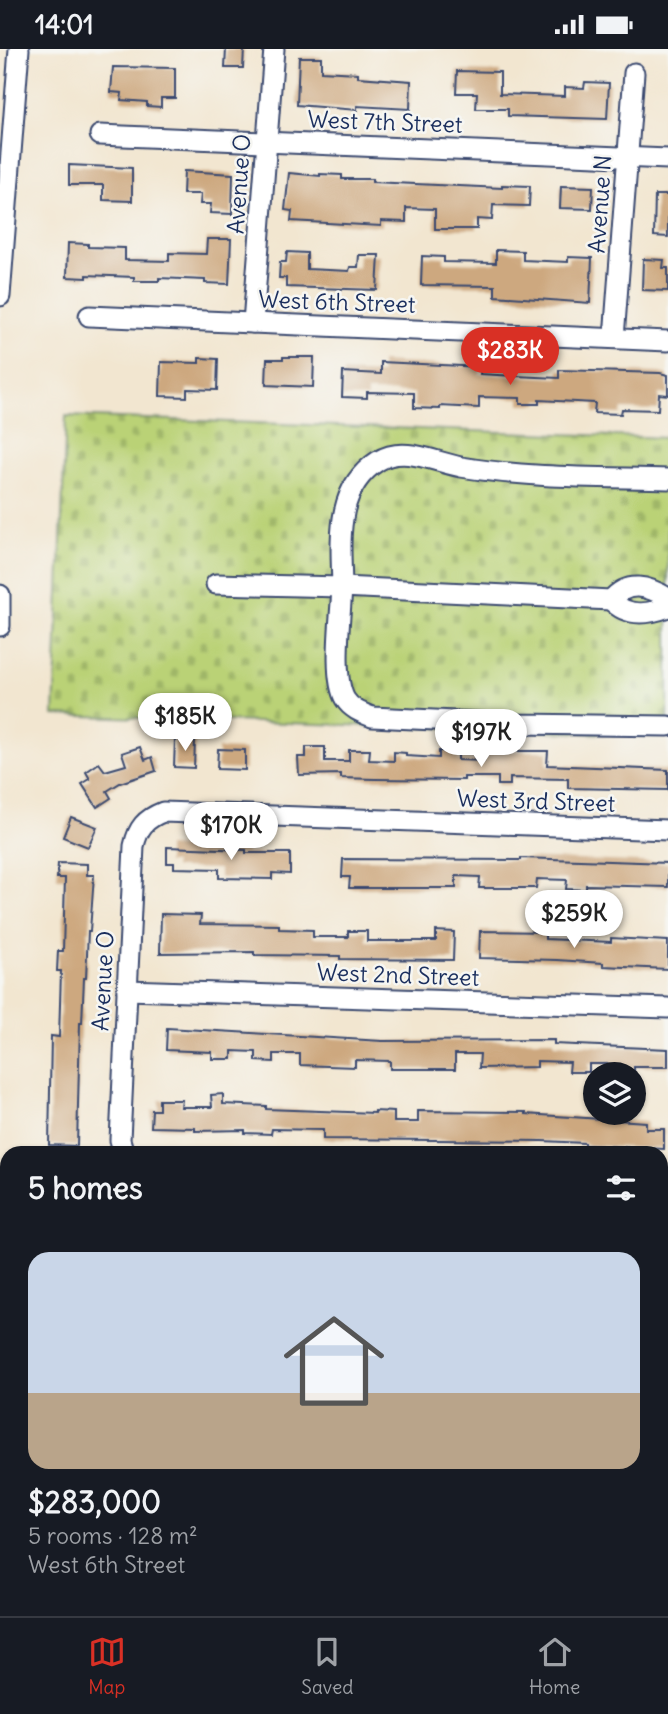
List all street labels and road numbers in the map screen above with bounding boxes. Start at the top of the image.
street label: West 7th Street [307,104,463,139]
street label: Avenue O [221,133,256,235]
street label: Avenue N [582,154,617,254]
street label: West 6th Street [258,284,416,319]
street label: West 3rd Street [456,783,616,818]
street label: Avenue O [85,930,120,1032]
street label: West 2nd Street [316,957,480,992]

